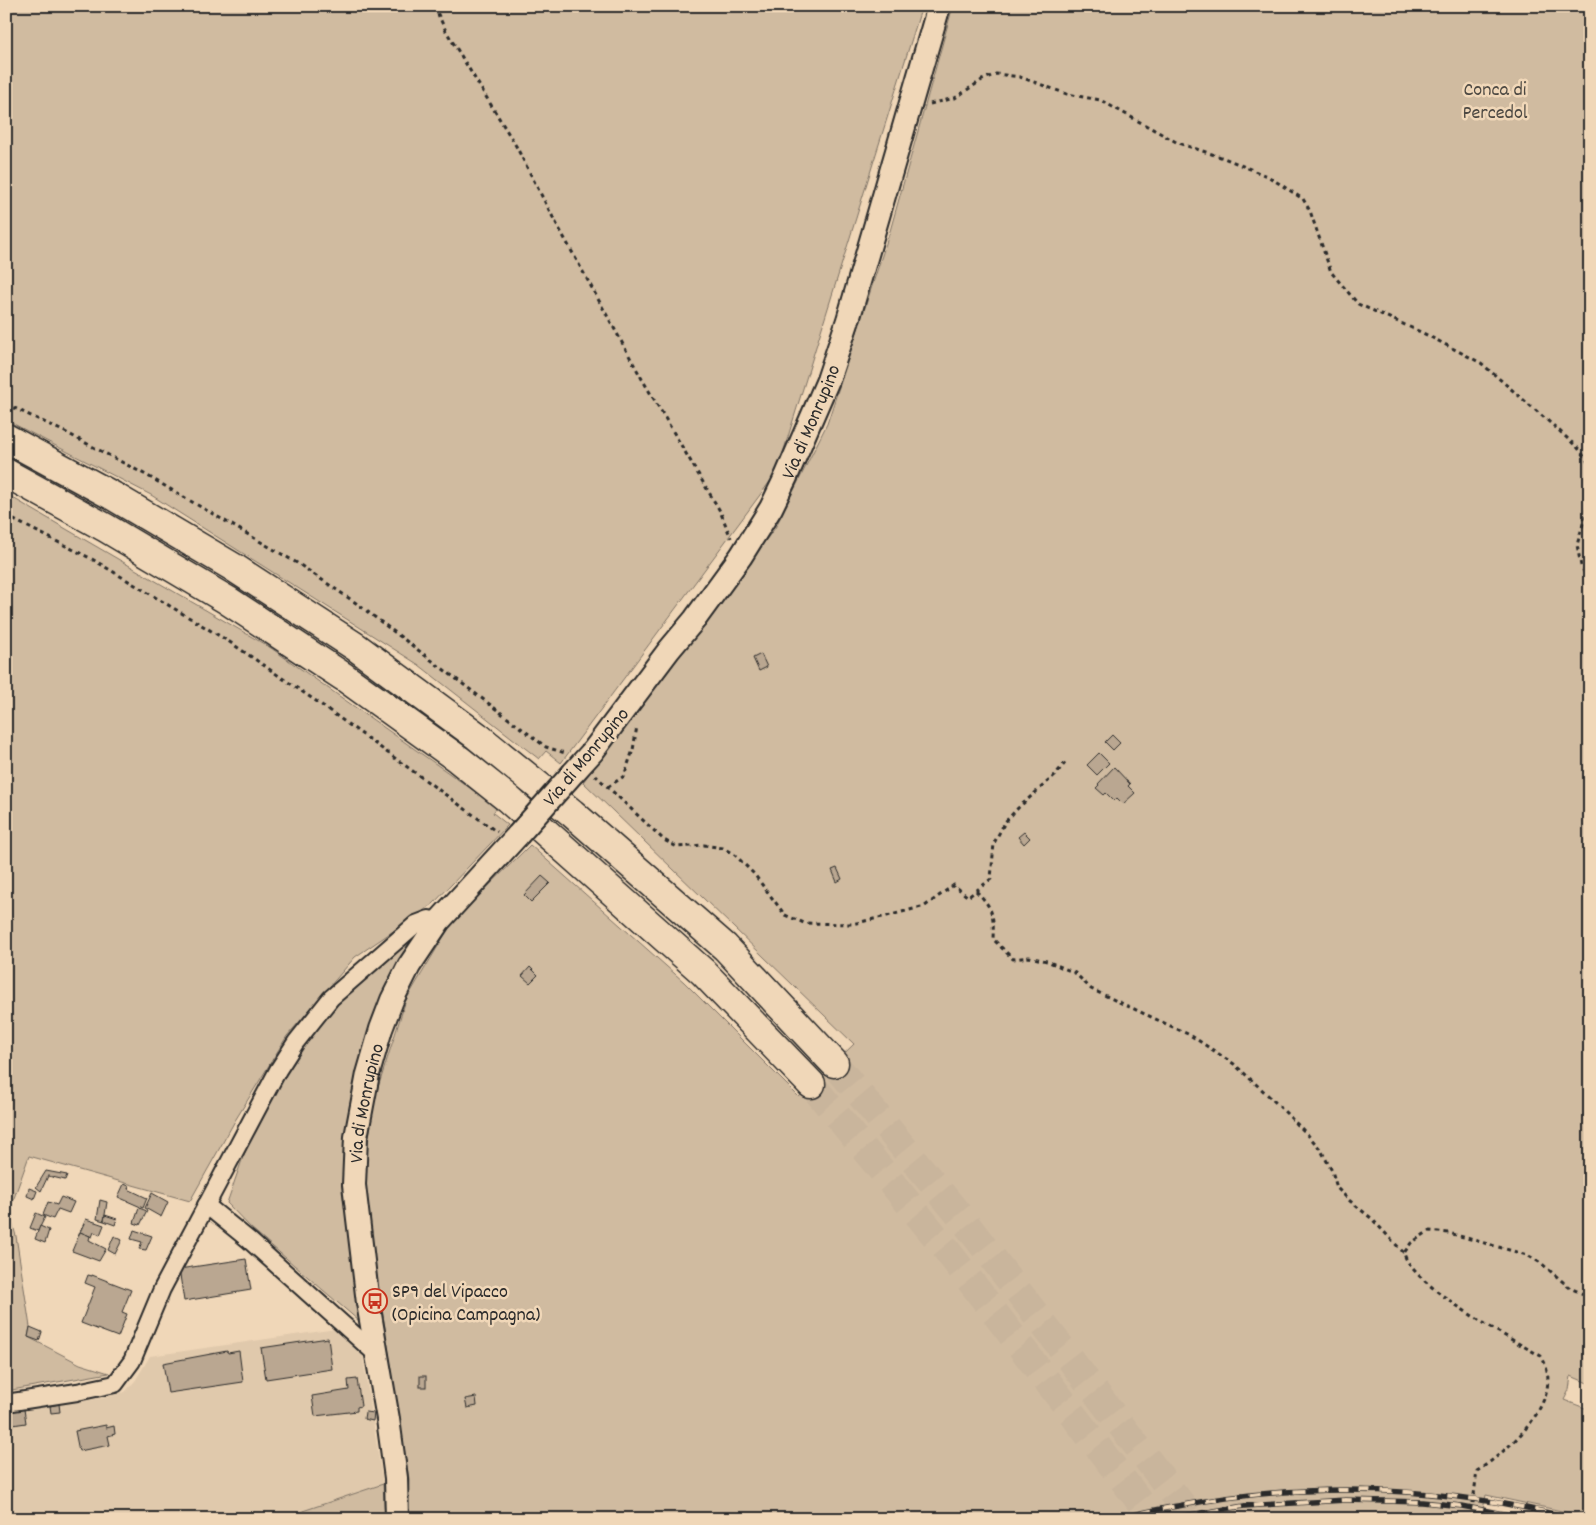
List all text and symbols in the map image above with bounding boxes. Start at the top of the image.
park label: Conca di Percedol [1462,77,1528,128]
street label: Via di Monrupino [776,362,849,484]
street label: Via di Monrupino [537,702,637,814]
street label: Via di Monrupino [344,1040,393,1164]
place label: SP9 del Vipacco (Opicina Campagna) [392,1279,540,1330]
bus stop icon: SP9 del Vipacco (Opicina Campagna) [362,1288,388,1314]

